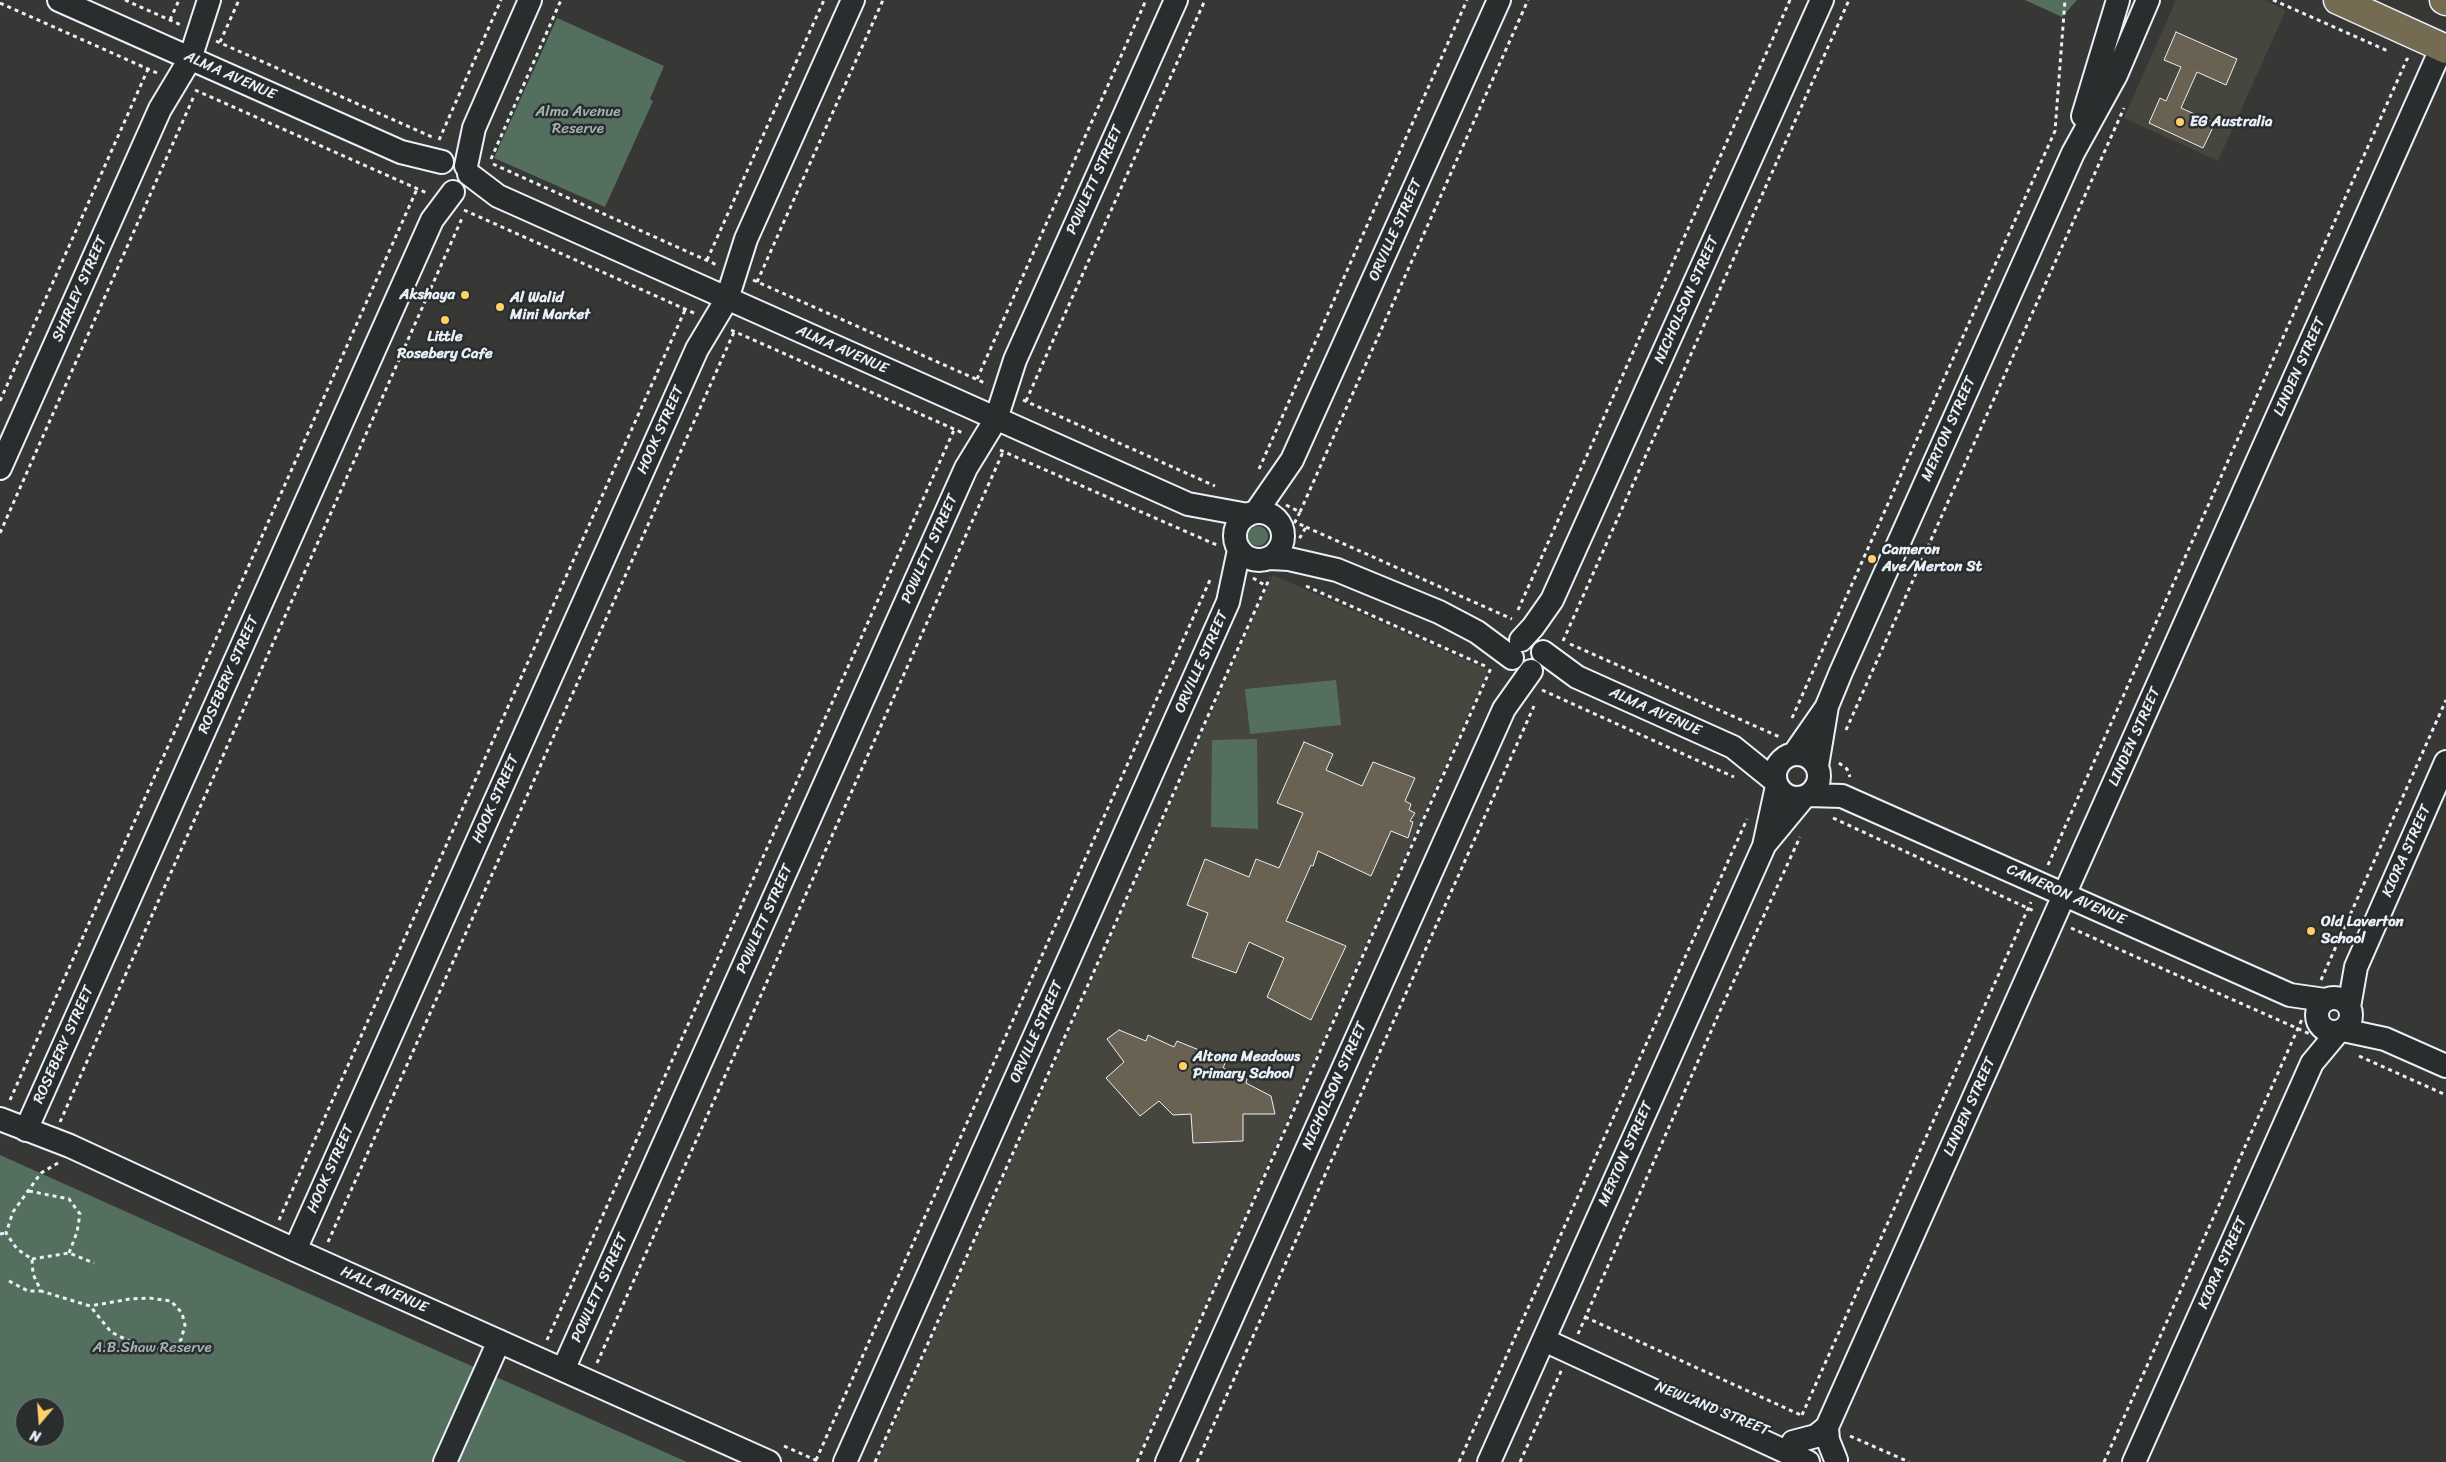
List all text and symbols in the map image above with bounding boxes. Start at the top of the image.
street label: ALMA AVENUE [181,48,279,104]
park label: Alma Avenue Reserve [536,103,620,138]
place label: EG Australia [2190,113,2273,131]
marker: EG Australia [2174,116,2186,128]
street label: POWLETT STREET [1063,123,1127,237]
street label: ORVILLE STREET [1365,176,1427,284]
street label: SHIRLEY STREET [49,233,111,345]
street label: NICHOLSON STREET [1651,233,1723,367]
place label: Akshaya [400,286,455,304]
marker: Akshaya [459,289,471,301]
place label: Al Walid Mini Market [510,289,590,324]
marker: Al Walid Mini Market [494,301,506,313]
marker: Little Rosebery Cafe [439,314,451,326]
street label: LINDEN STREET [2270,315,2330,419]
street label: ALMA AVENUE [793,322,891,378]
place label: Little Rosebery Cafe [397,328,493,363]
street label: MERTON STREET [1918,374,1980,484]
street label: HOOK STREET [634,383,688,477]
street label: POWLETT STREET [898,492,962,606]
place label: Cameron Ave/Merton St [1882,541,1982,576]
marker: Cameron Ave/Merton St [1866,553,1878,565]
street label: ORVILLE STREET [1171,608,1233,716]
street label: ROSEBERY STREET [195,613,263,737]
street label: ALMA AVENUE [1606,684,1704,740]
street label: LINDEN STREET [2105,685,2165,789]
street label: HOOK STREET [469,752,523,846]
street label: KIORA STREET [2379,802,2435,900]
street label: CAMERON AVENUE [2004,861,2128,929]
street label: POWLETT STREET [733,862,797,976]
place label: Old Laverton School [2321,913,2404,948]
marker: Old Laverton School [2305,925,2317,937]
street label: ORVILLE STREET [1006,978,1068,1086]
street label: ROSEBERY STREET [30,983,98,1107]
street label: NICHOLSON STREET [1299,1019,1371,1153]
place label: Altona Meadows Primary School [1193,1048,1300,1083]
street label: LINDEN STREET [1940,1055,2000,1159]
marker: Altona Meadows Primary School [1177,1060,1189,1072]
street label: MERTON STREET [1595,1099,1657,1209]
street label: HOOK STREET [304,1122,358,1216]
street label: KIORA STREET [2195,1214,2251,1312]
street label: POWLETT STREET [568,1231,632,1345]
street label: HALL AVENUE [338,1263,430,1317]
park label: A.B.Shaw Reserve [92,1339,212,1357]
street label: NEWLAND STREET [1652,1378,1772,1440]
north arrow [15,1397,65,1447]
text: N [27,1422,44,1449]

